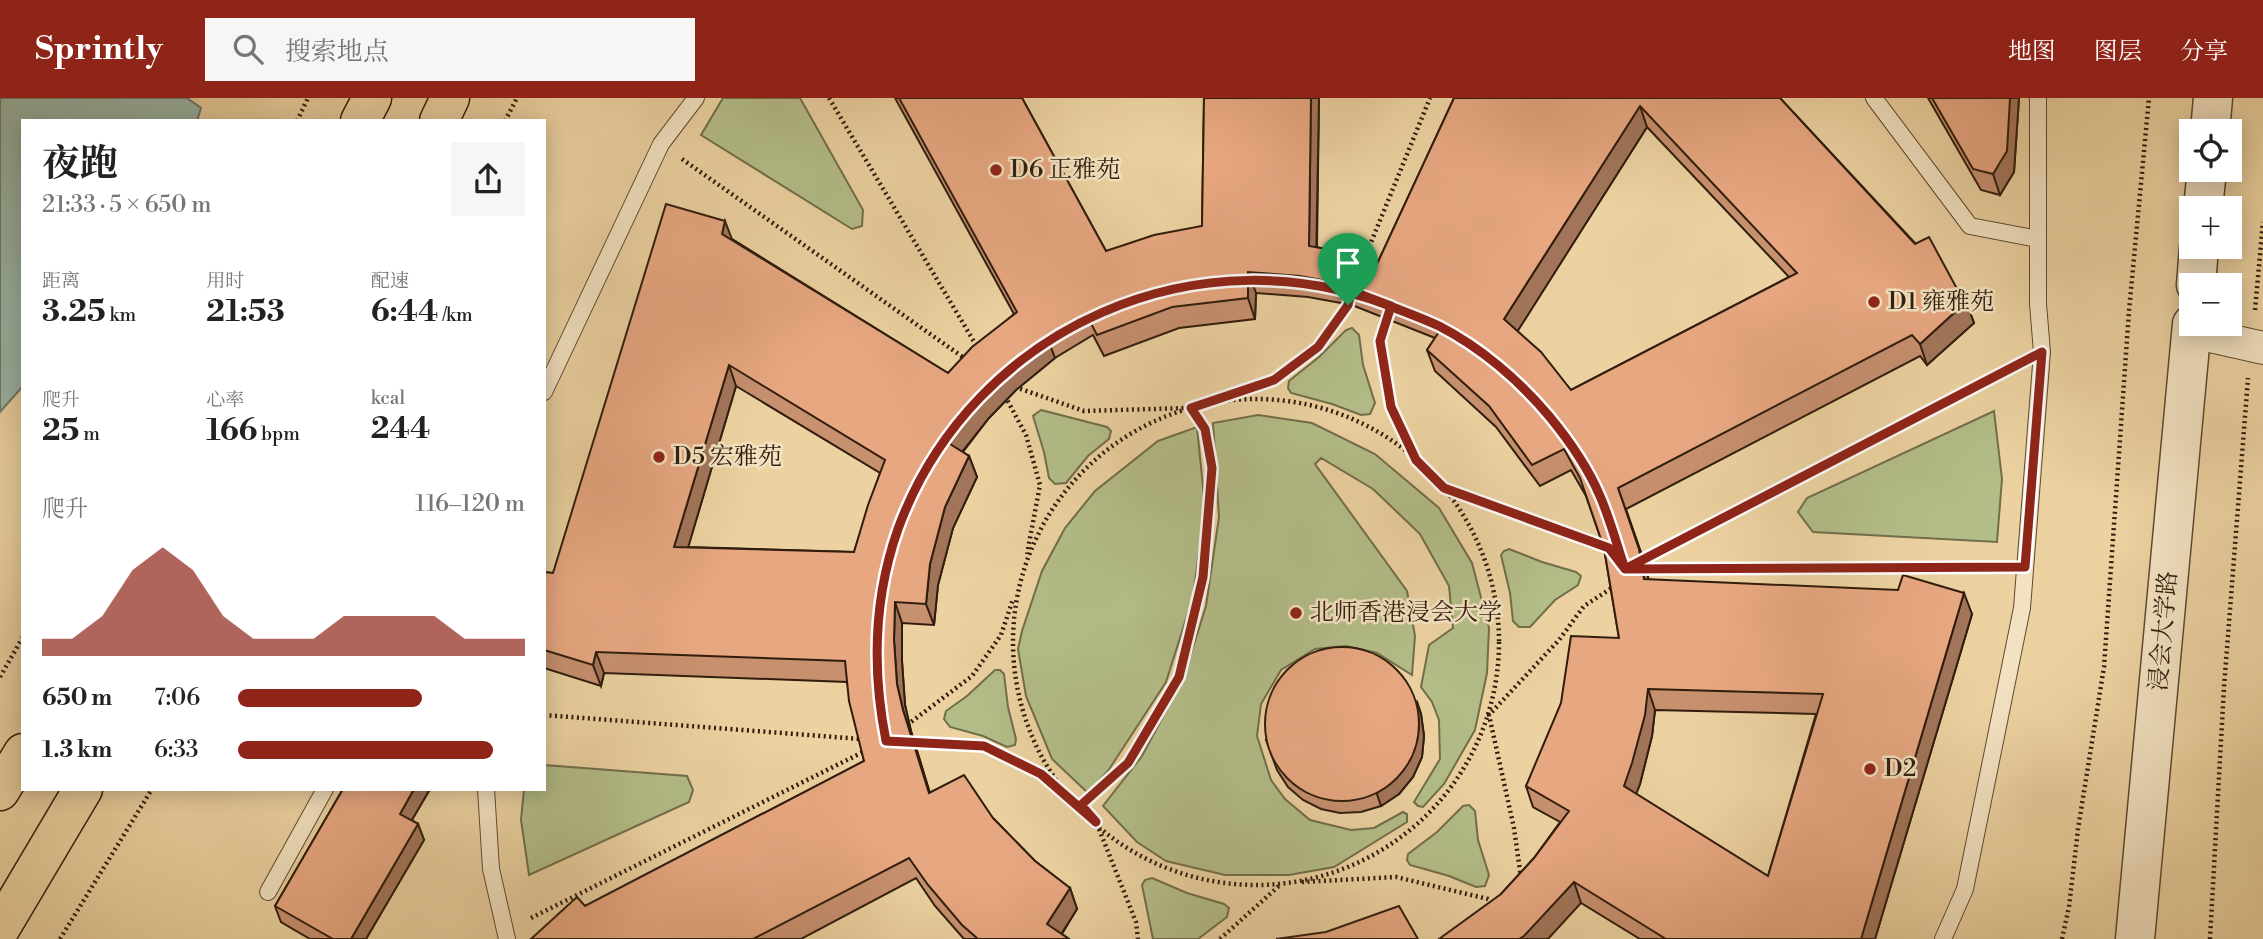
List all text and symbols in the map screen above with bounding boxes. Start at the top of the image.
search box [205,18,695,81]
text: Sprintly [35,29,163,70]
icon: search [229,30,267,68]
text: 搜索地点 [285,36,389,68]
text: 地图 [2008,37,2056,67]
text: 图层 [2094,37,2142,67]
text: 分享 [2180,37,2228,67]
map controls [2179,119,2242,336]
button: locate [2179,119,2242,182]
text: 夜跑 [42,141,118,188]
button: share [451,142,525,216]
place label: D6 正雅苑 [1010,155,1120,185]
marker: D6 正雅苑 [988,162,1004,178]
text: 21:33 · 5 × 650 m [42,191,211,219]
button: + [2179,196,2242,259]
pin [1318,233,1378,305]
icon: arrive [1329,244,1367,282]
text: 距离 [42,269,80,293]
text: 用时 [206,269,244,293]
text: 配速 [371,269,409,293]
button: − [2179,273,2242,336]
place label: D1 雍雅苑 [1888,287,1994,317]
text: 3.25 [42,293,106,331]
text: 21:53 [206,293,285,331]
text: 6:44 [371,293,438,331]
marker: D1 雍雅苑 [1866,294,1882,310]
text: km [106,303,136,327]
text: /km [438,303,473,327]
text: kcal [371,386,405,410]
text: 爬升 [42,388,80,412]
text: 心率 [206,388,244,412]
text: 244 [371,410,430,448]
text: 25 [42,412,79,450]
text: 166 [206,412,257,450]
text: m [79,422,100,446]
text: bpm [257,422,300,446]
place label: D5 宏雅苑 [673,442,782,472]
marker: D5 宏雅苑 [651,449,667,465]
text: 116–120 m [415,490,525,518]
text: 爬升 [42,495,88,523]
street label: 浸会大学路 [2144,570,2184,692]
place label: 北师香港浸会大学 [1310,598,1502,628]
marker: 北师香港浸会大学 [1288,605,1304,621]
text: 650 m [42,684,112,712]
text: 7:06 [154,684,200,712]
text: 1.3 km [42,736,112,764]
text: 6:33 [154,736,199,764]
place label: D2 [1884,754,1916,784]
marker: D2 [1862,761,1878,777]

